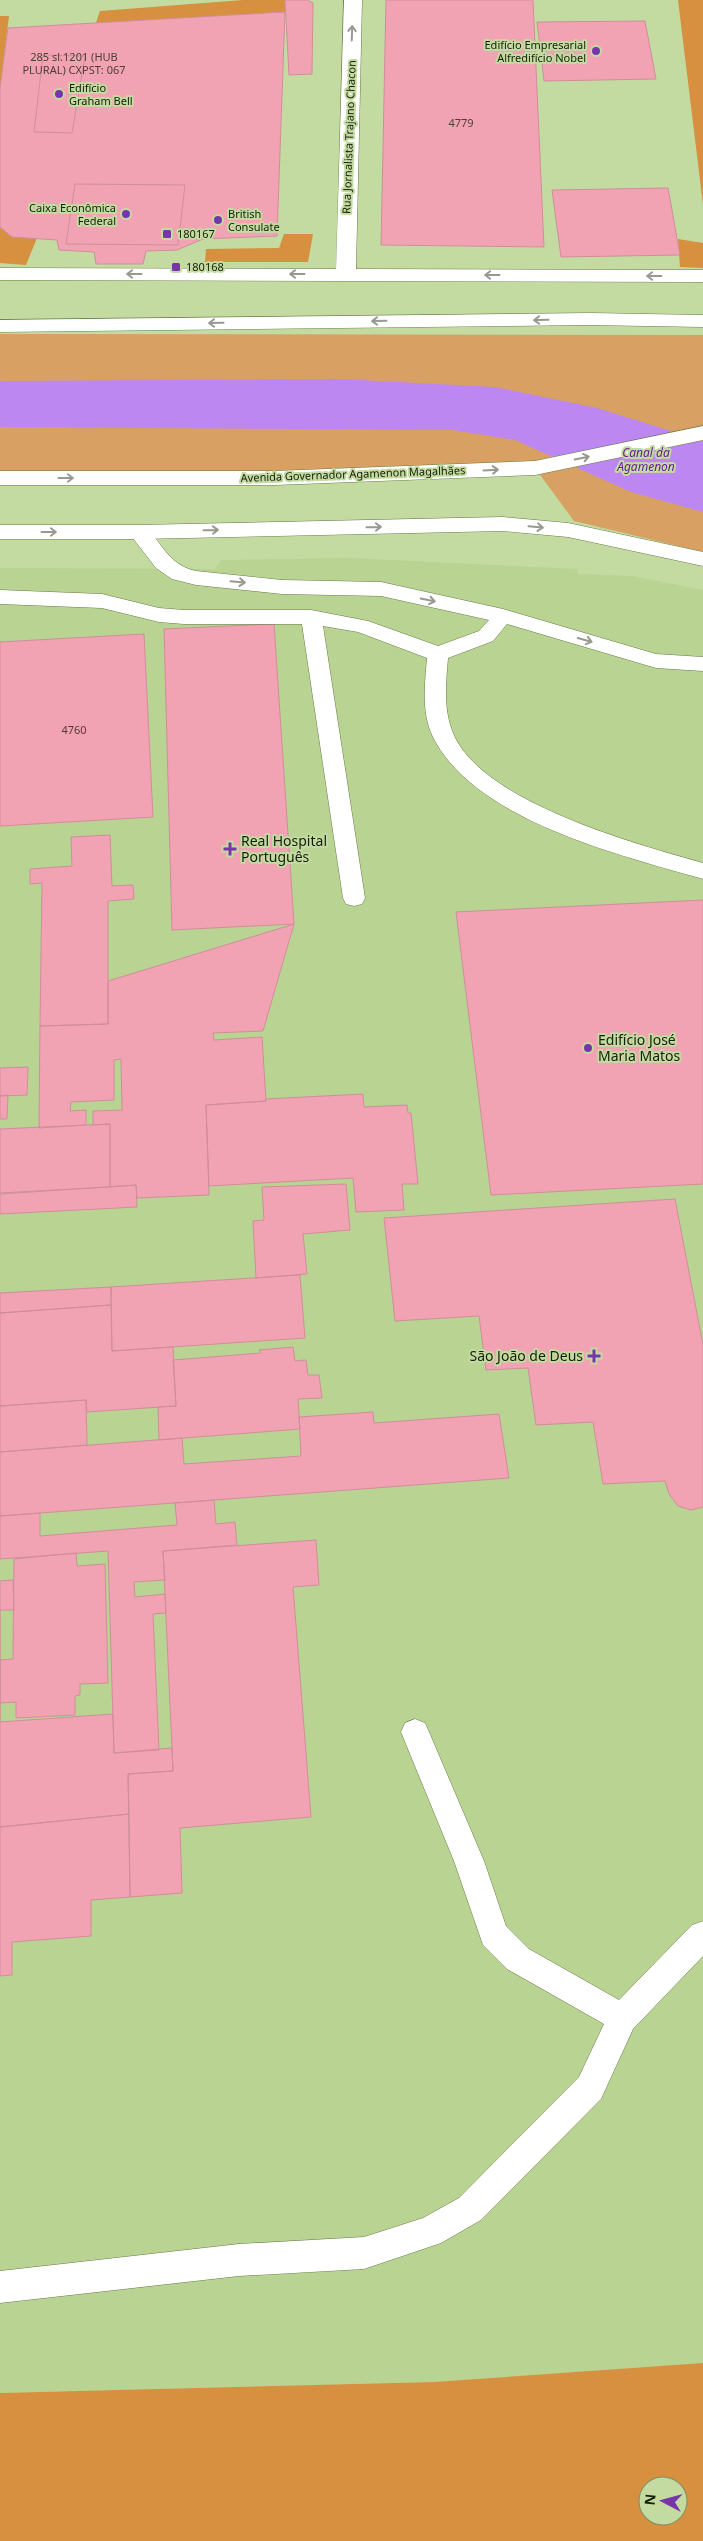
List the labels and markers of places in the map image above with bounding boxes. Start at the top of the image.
place label: Edifício Empresarial Alfredifício Nobel [485,37,586,65]
marker: Edifício Empresarial Alfredifício Nobel [590,45,602,57]
place label: Edifício Graham Bell [69,80,133,108]
marker: Edifício Graham Bell [53,88,65,100]
place label: Caixa Econômica Federal [29,200,116,228]
place label: British Consulate [228,206,280,234]
marker: Caixa Econômica Federal [120,208,132,220]
marker: British Consulate [212,214,224,226]
place label: 180167 [177,226,215,241]
marker: 180167 [161,228,173,240]
place label: 180168 [186,259,224,274]
marker: 180168 [170,261,182,273]
place label: Real Hospital Português [241,831,327,866]
marker: Real Hospital Português [223,842,237,856]
place label: Edifício José Maria Matos [598,1030,681,1065]
marker: Edifício José Maria Matos [582,1042,594,1054]
place label: São João de Deus [469,1346,583,1365]
marker: São João de Deus [587,1349,601,1363]

